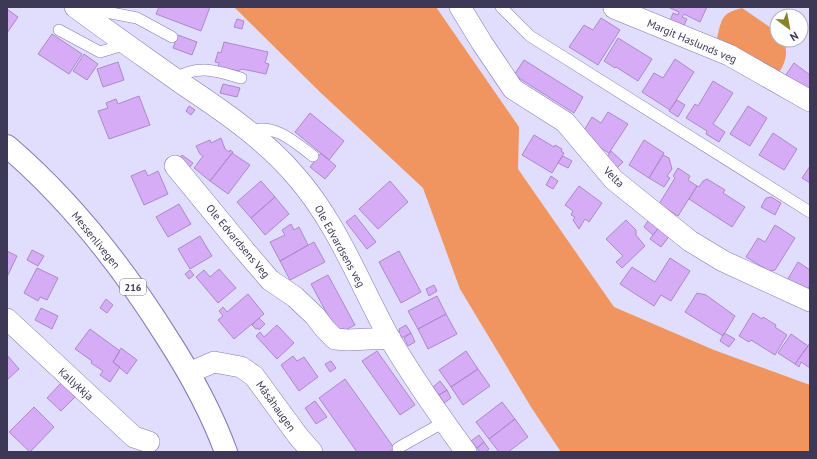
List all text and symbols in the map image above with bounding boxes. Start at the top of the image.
north arrow [769,8,809,48]
street label: Margit Haslunds veg [645,16,739,66]
text: N [788,29,801,44]
street label: Velta [600,163,627,190]
street label: Ole Edvardsens Veg [203,201,273,281]
street label: Ole Edvardsens veg [312,203,368,290]
street label: Messenlivegen [69,209,123,271]
road number: 216 [120,279,146,295]
street label: Kallykkja [56,365,96,403]
street label: Måsåhaugen [253,378,299,434]

